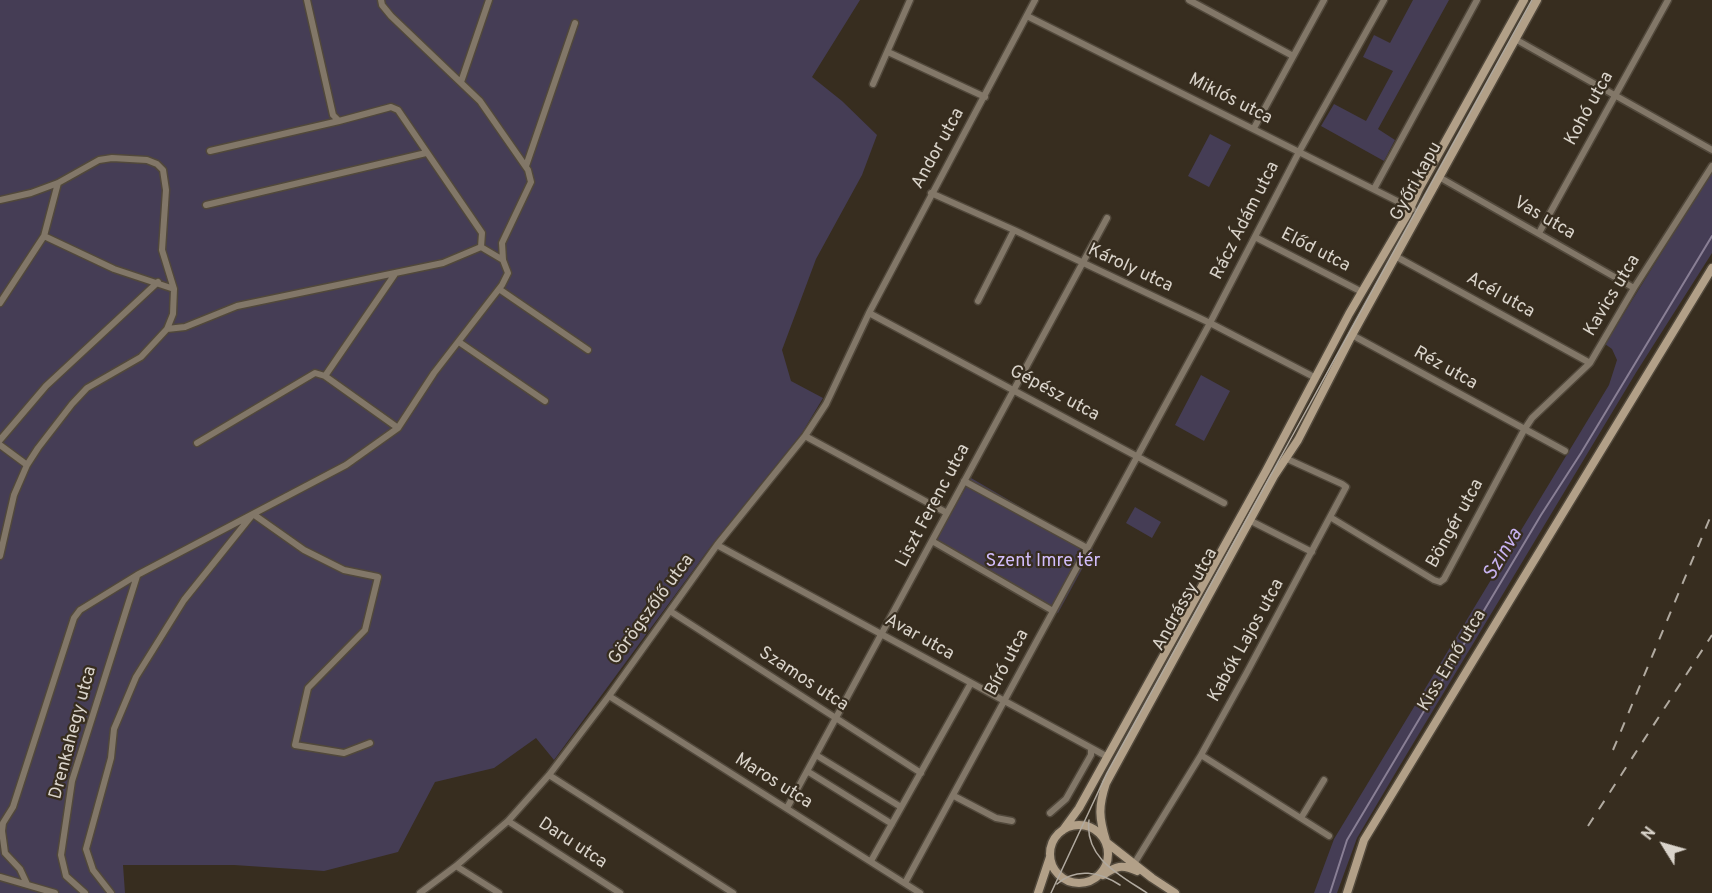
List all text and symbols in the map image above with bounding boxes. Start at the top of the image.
street label: Kohó utca [1561,68,1619,150]
street label: Miklós utca [1185,70,1275,130]
street label: Andor utca [908,105,970,193]
street label: Győri kapu [1386,139,1448,225]
street label: Rácz Ádám utca [1207,158,1285,284]
street label: Vas utca [1509,193,1579,245]
street label: Előd utca [1277,224,1353,278]
street label: Károly utca [1084,240,1176,298]
street label: Kavics utca [1580,251,1646,341]
street label: Acél utca [1462,268,1538,324]
street label: Réz utca [1409,343,1481,395]
street label: Gépész utca [1005,361,1103,427]
street label: Liszt Ferenc utca [892,441,976,571]
street label: Böngér utca [1423,476,1489,572]
water label: Szinva [1479,525,1529,585]
street label: Andrássy utca [1149,545,1223,655]
street label: Görögszőlő utca [605,551,699,669]
park label: Szent Imre tér [986,551,1100,573]
street label: Kabók Lajos utca [1204,576,1290,706]
street label: Kiss Ernő utca [1414,606,1492,716]
street label: Avar utca [880,610,958,666]
street label: Bíró utca [982,626,1034,700]
street label: Szamos utca [754,643,852,717]
street label: Drenkahegy utca [46,664,102,802]
street label: Maros utca [730,750,816,814]
street label: Daru utca [533,814,611,874]
north arrow [1634,815,1694,875]
text: N [1638,824,1661,845]

